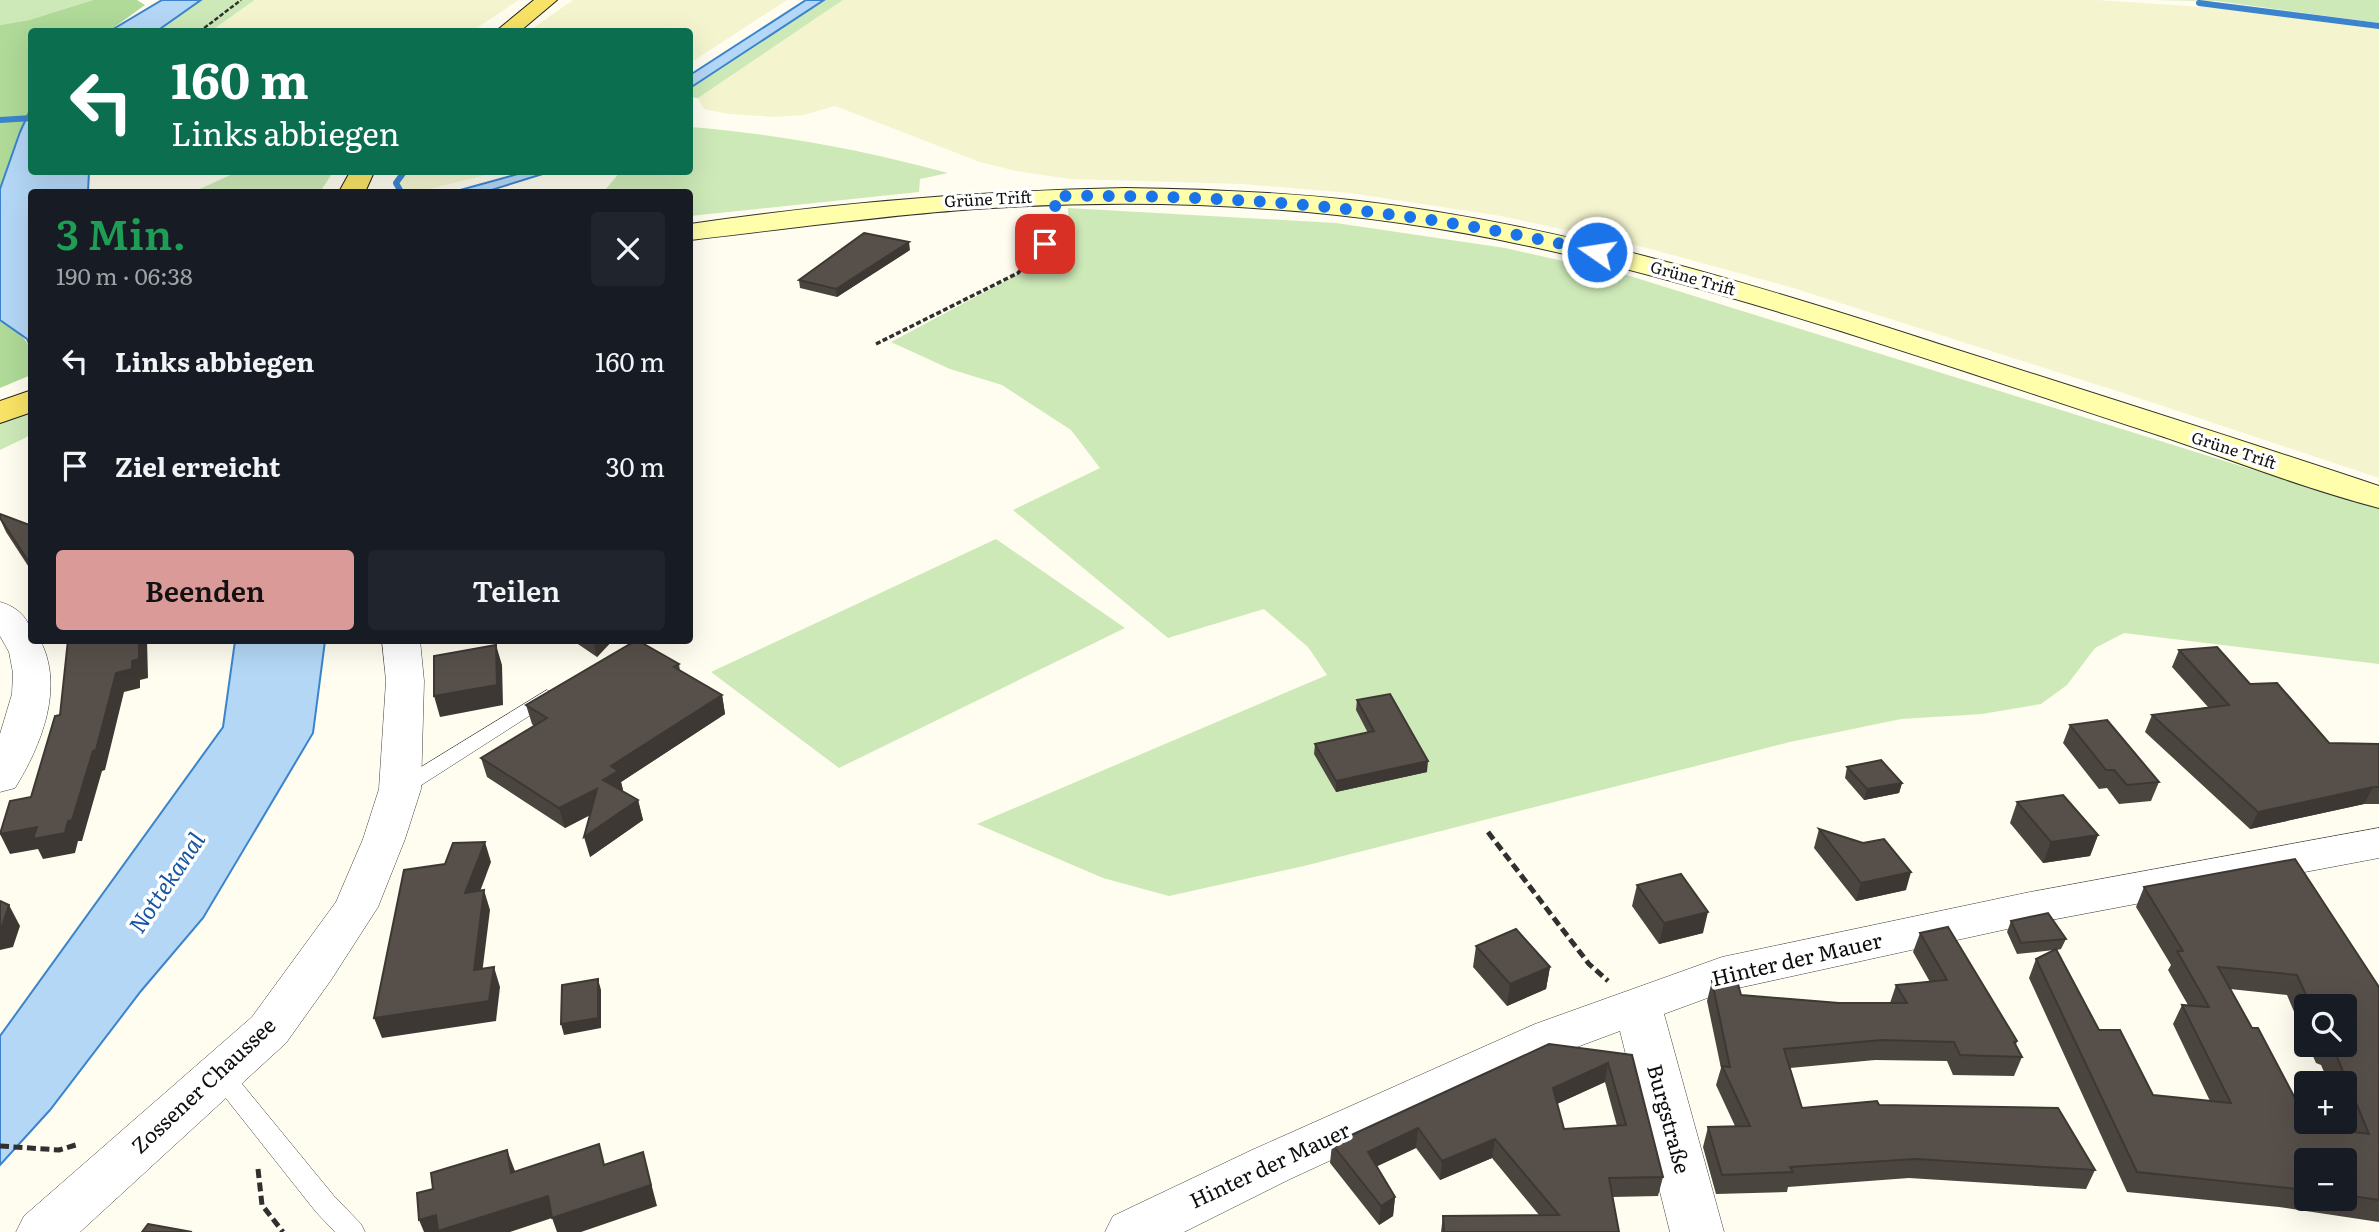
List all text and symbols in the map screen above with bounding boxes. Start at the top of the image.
text: 160 m [171,41,309,114]
icon: left [56,56,147,147]
text: Links abbiegen [171,108,400,156]
street label: Grüne Trift [943,184,1033,212]
text: 3 Min. [56,201,186,263]
button: close [591,212,665,286]
pin [1015,214,1075,274]
position arrow [1560,215,1634,289]
icon: arrive [1026,225,1064,263]
street label: Grüne Trift [1648,253,1739,301]
text: 190 m · 06:38 [56,258,193,292]
text: Links abbiegen [115,341,314,380]
text: 160 m [595,341,665,380]
icon: left [56,342,94,380]
street label: Grüne Trift [2189,424,2280,474]
text: Ziel erreicht [115,446,280,485]
text: 30 m [605,446,665,485]
icon: arrive [56,447,94,485]
button: Beenden [56,550,354,630]
button: Teilen [368,550,665,630]
water label: Nottekanal [119,824,212,939]
street label: Hinter der Mauer [1708,923,1885,992]
map controls [2294,994,2357,1211]
button: search [2294,994,2357,1057]
street label: Zossener Chaussee [123,1009,281,1159]
street label: Burgstraße [1641,1060,1700,1177]
button: + [2294,1071,2357,1134]
street label: Hinter der Mauer [1184,1113,1354,1215]
button: − [2294,1148,2357,1211]

